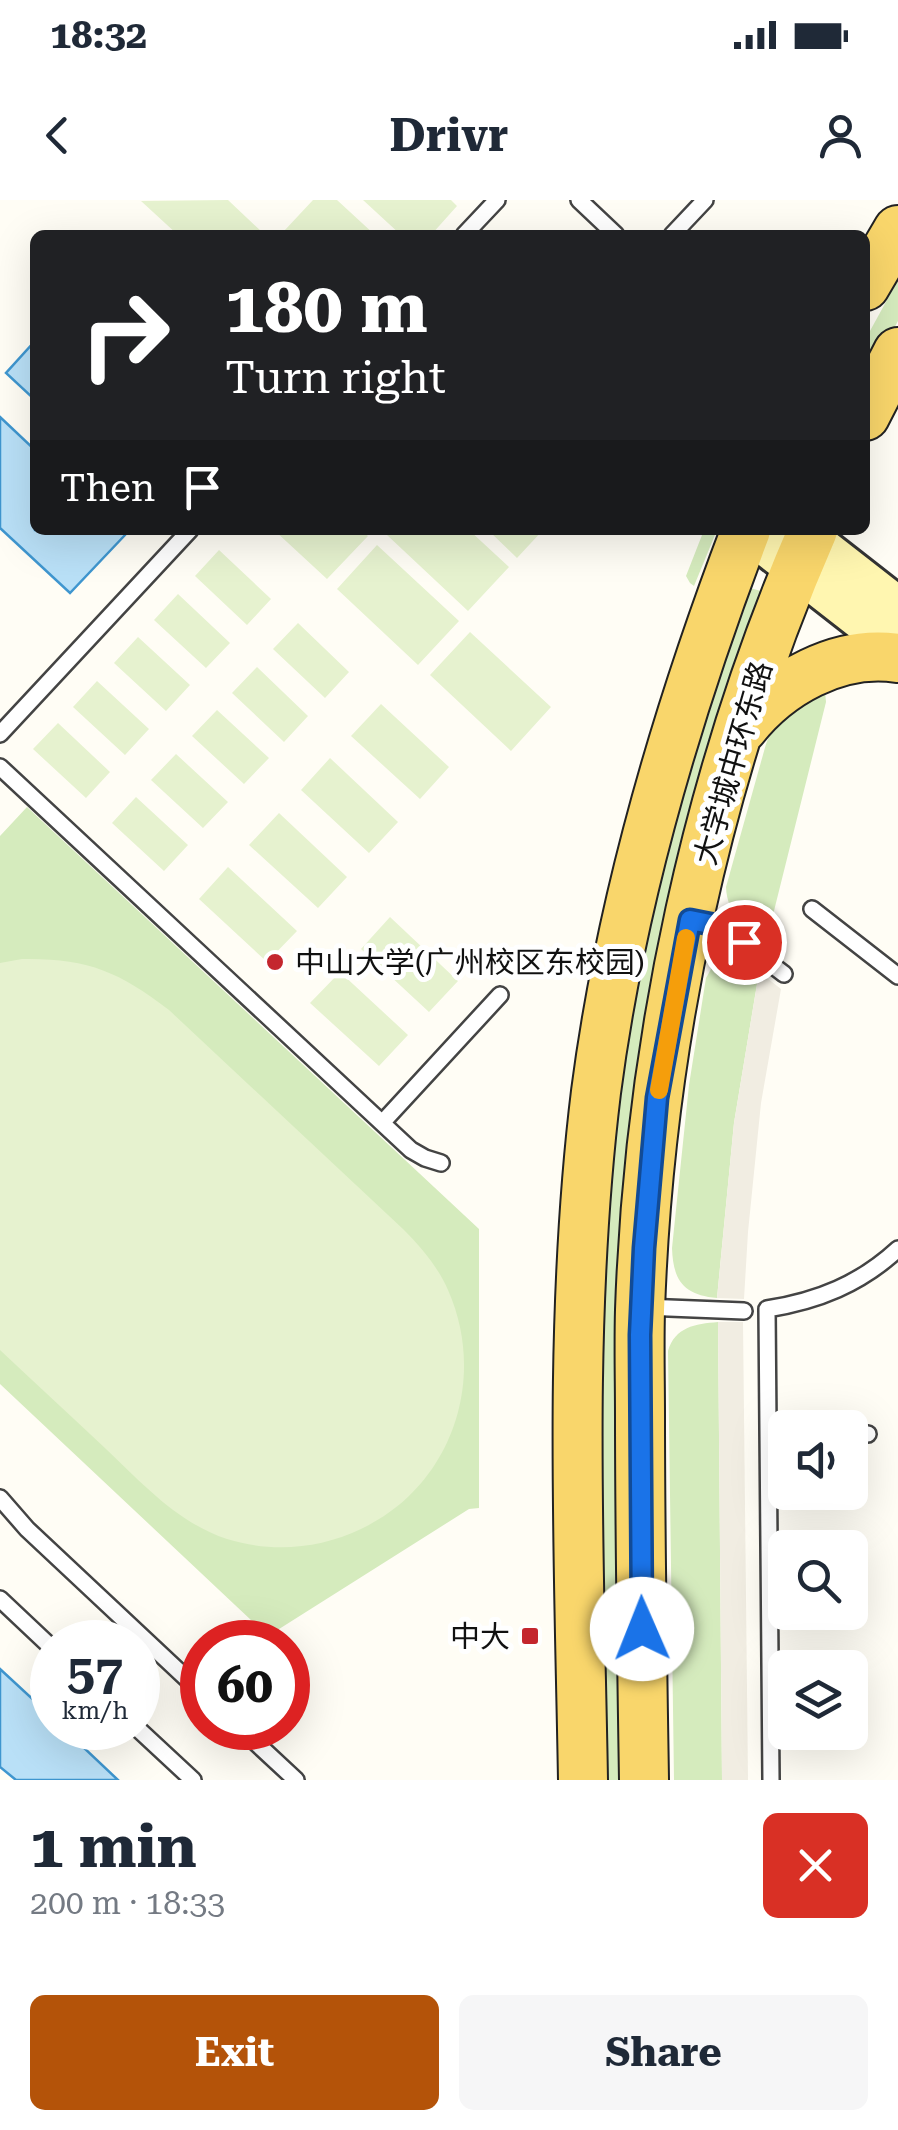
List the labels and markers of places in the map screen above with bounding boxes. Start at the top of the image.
pin [702,900,787,985]
place label: 中山大学(广州校区东校园) [295,945,645,980]
marker: 中山大学(广州校区东校园) [264,951,286,973]
place label: 中大 [450,1619,510,1654]
marker: 中大 [519,1625,541,1647]

